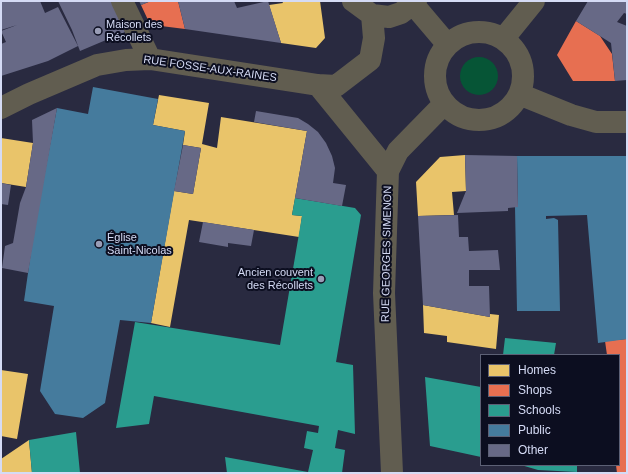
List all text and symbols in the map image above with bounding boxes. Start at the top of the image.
place label: Maison des Récollets [106,18,162,44]
marker: Maison des Récollets [93,26,103,36]
street label: RUE FOSSE-AUX-RAINES [143,53,277,85]
street label: RUE GEORGES SIMENON [379,186,395,322]
place label: Église Saint-Nicolas [107,231,172,257]
marker: Église Saint-Nicolas [94,239,104,249]
place label: Ancien couvent des Récollets [238,266,313,292]
marker: Ancien couvent des Récollets [316,274,326,284]
legend [480,354,620,466]
text: Homes [518,363,556,377]
text: Shops [518,383,552,397]
text: Schools [518,403,561,417]
text: Public [518,423,551,437]
text: Other [518,443,548,457]

